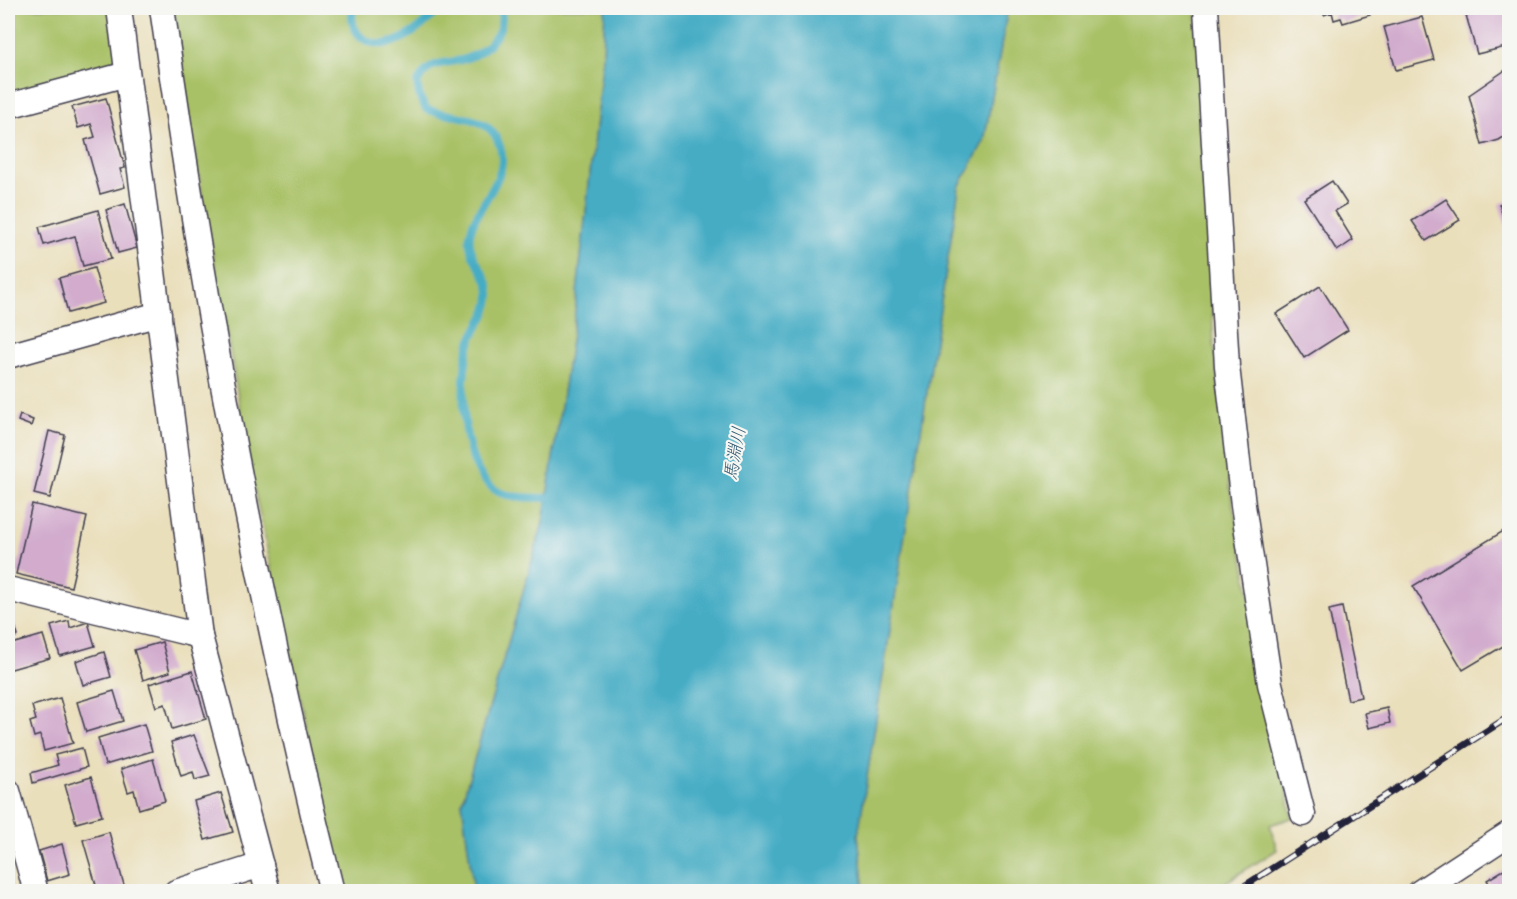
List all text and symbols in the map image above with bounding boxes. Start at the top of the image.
water label: 馬淵川 [715,424,751,482]

